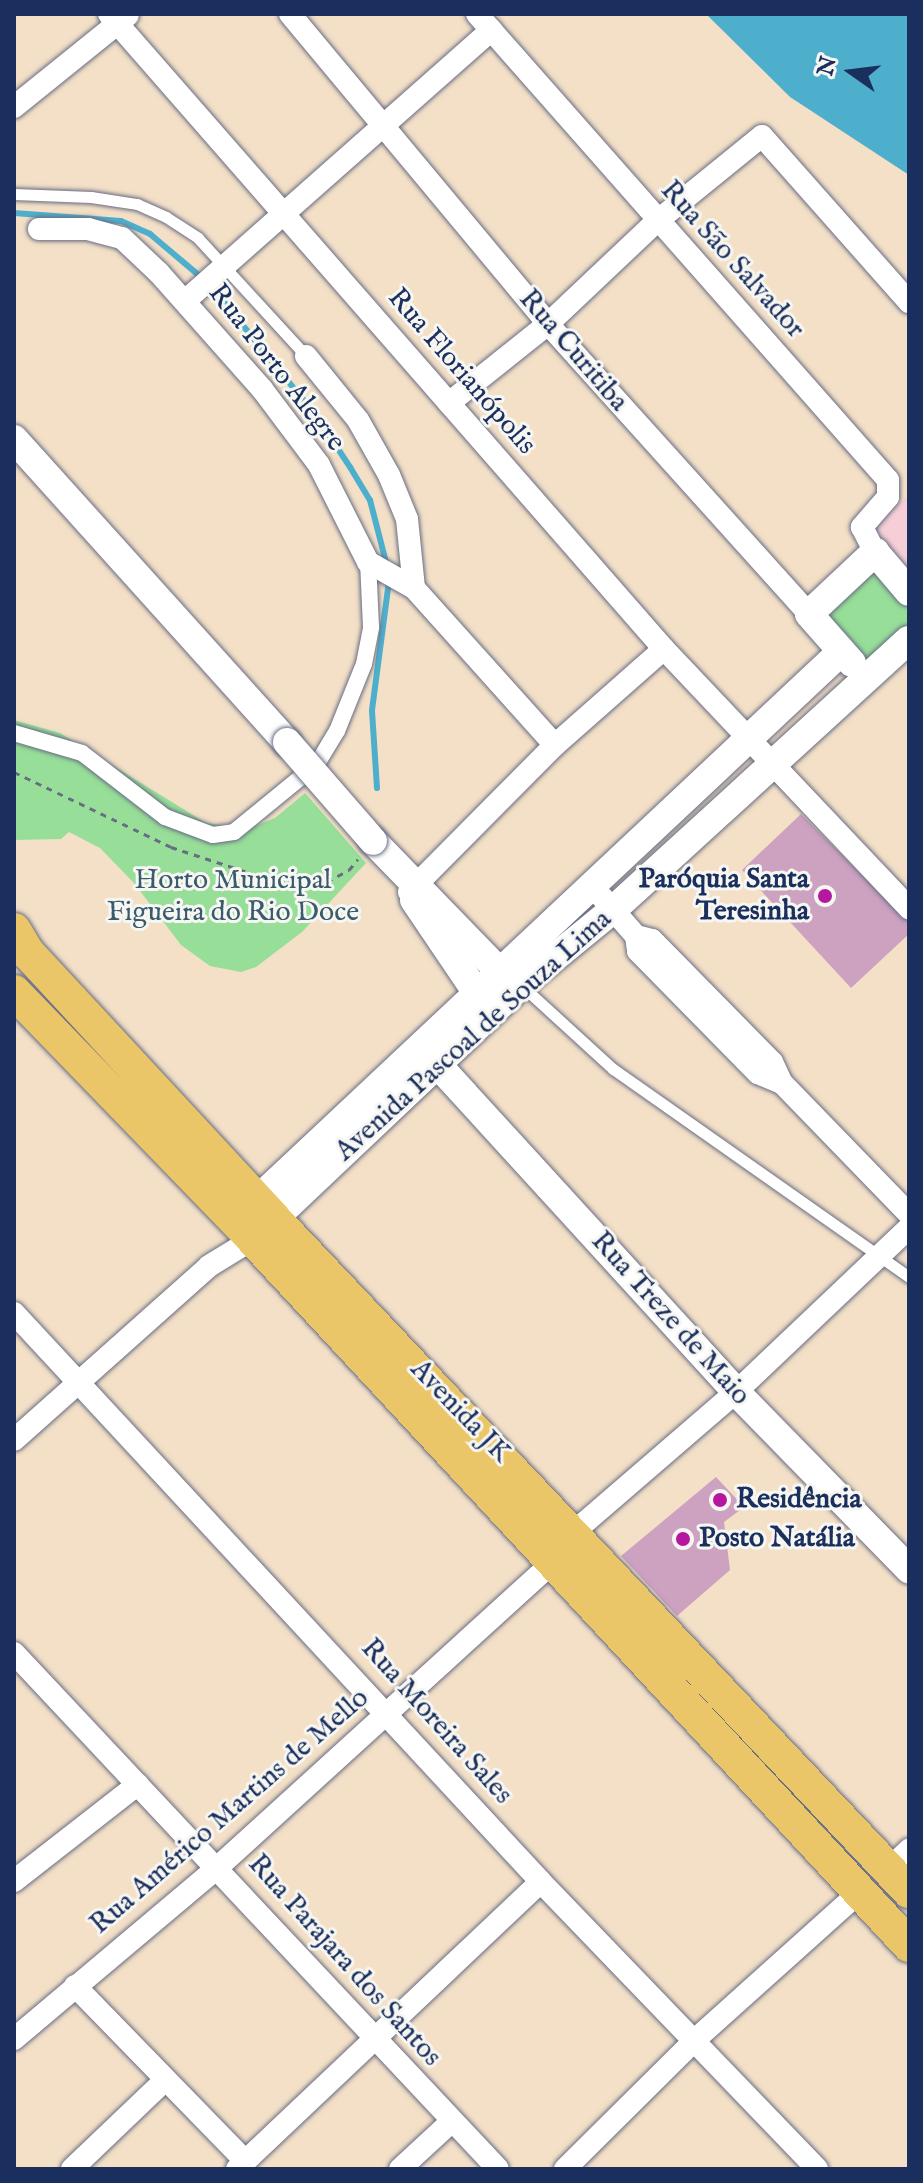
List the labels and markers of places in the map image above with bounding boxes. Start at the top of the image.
place label: Paróquia Santa Teresinha [638,863,809,929]
marker: Paróquia Santa Teresinha [816,887,834,905]
place label: Residência [736,1483,862,1517]
marker: Residência [711,1491,729,1509]
place label: Posto Natália [699,1522,855,1556]
marker: Posto Natália [674,1530,692,1548]

